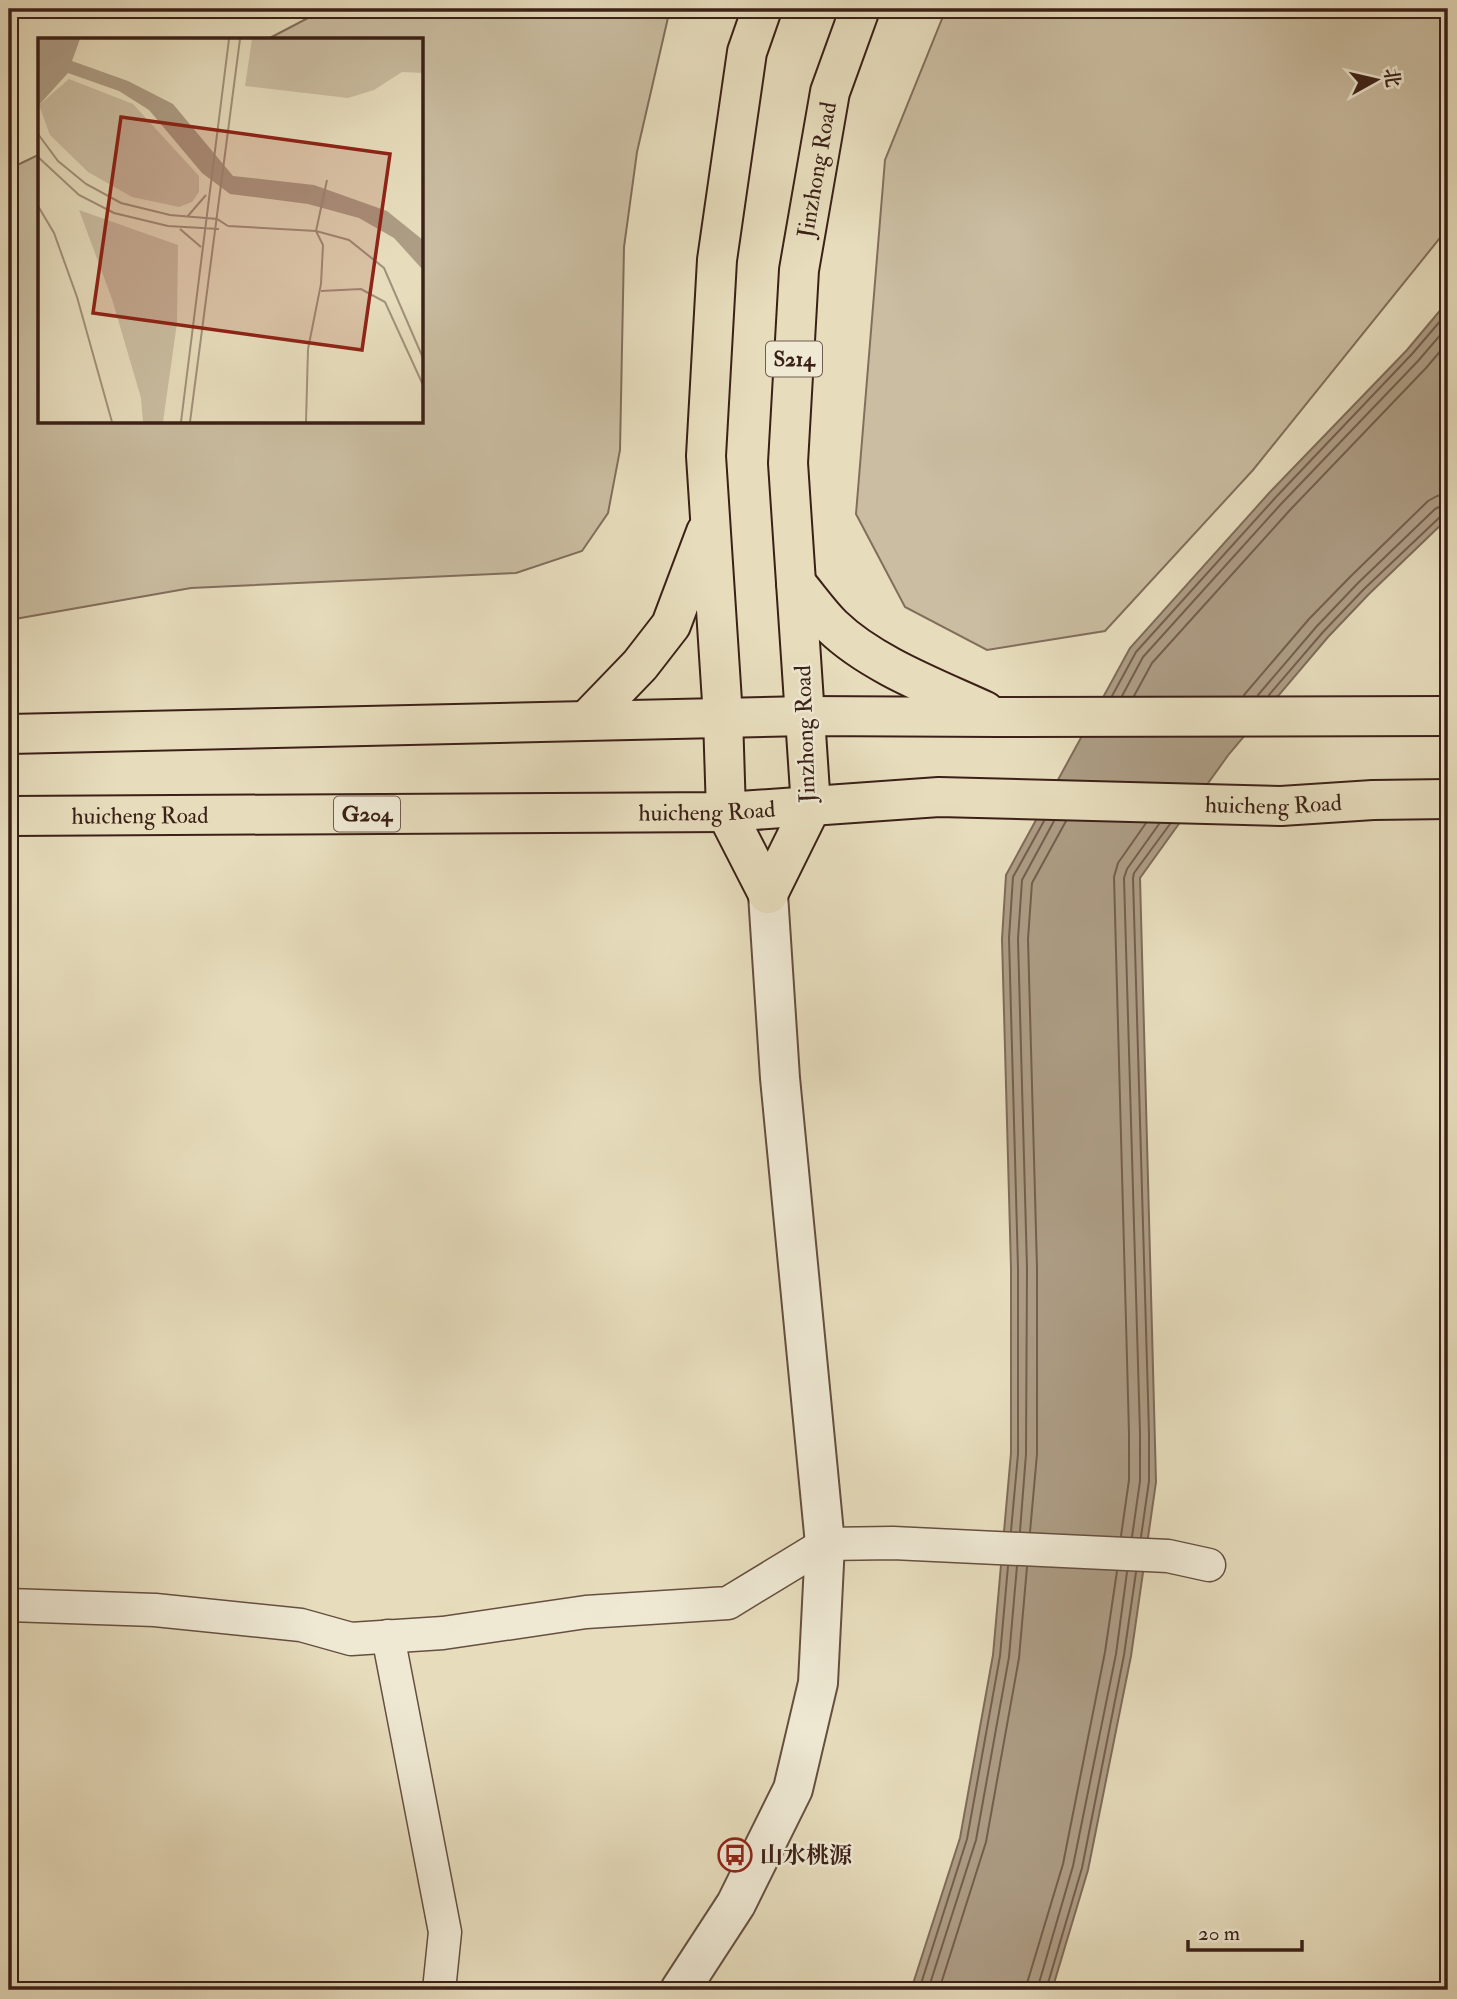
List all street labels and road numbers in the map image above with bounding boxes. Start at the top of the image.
street label: Jinzhong Road [790,99,843,241]
road number: S214 [766,342,822,376]
street label: Jinzhong Road [788,665,822,804]
street label: huicheng Road [1205,788,1343,821]
street label: huicheng Road [638,794,776,827]
road number: G204 [334,796,400,832]
street label: huicheng Road [71,800,209,830]

